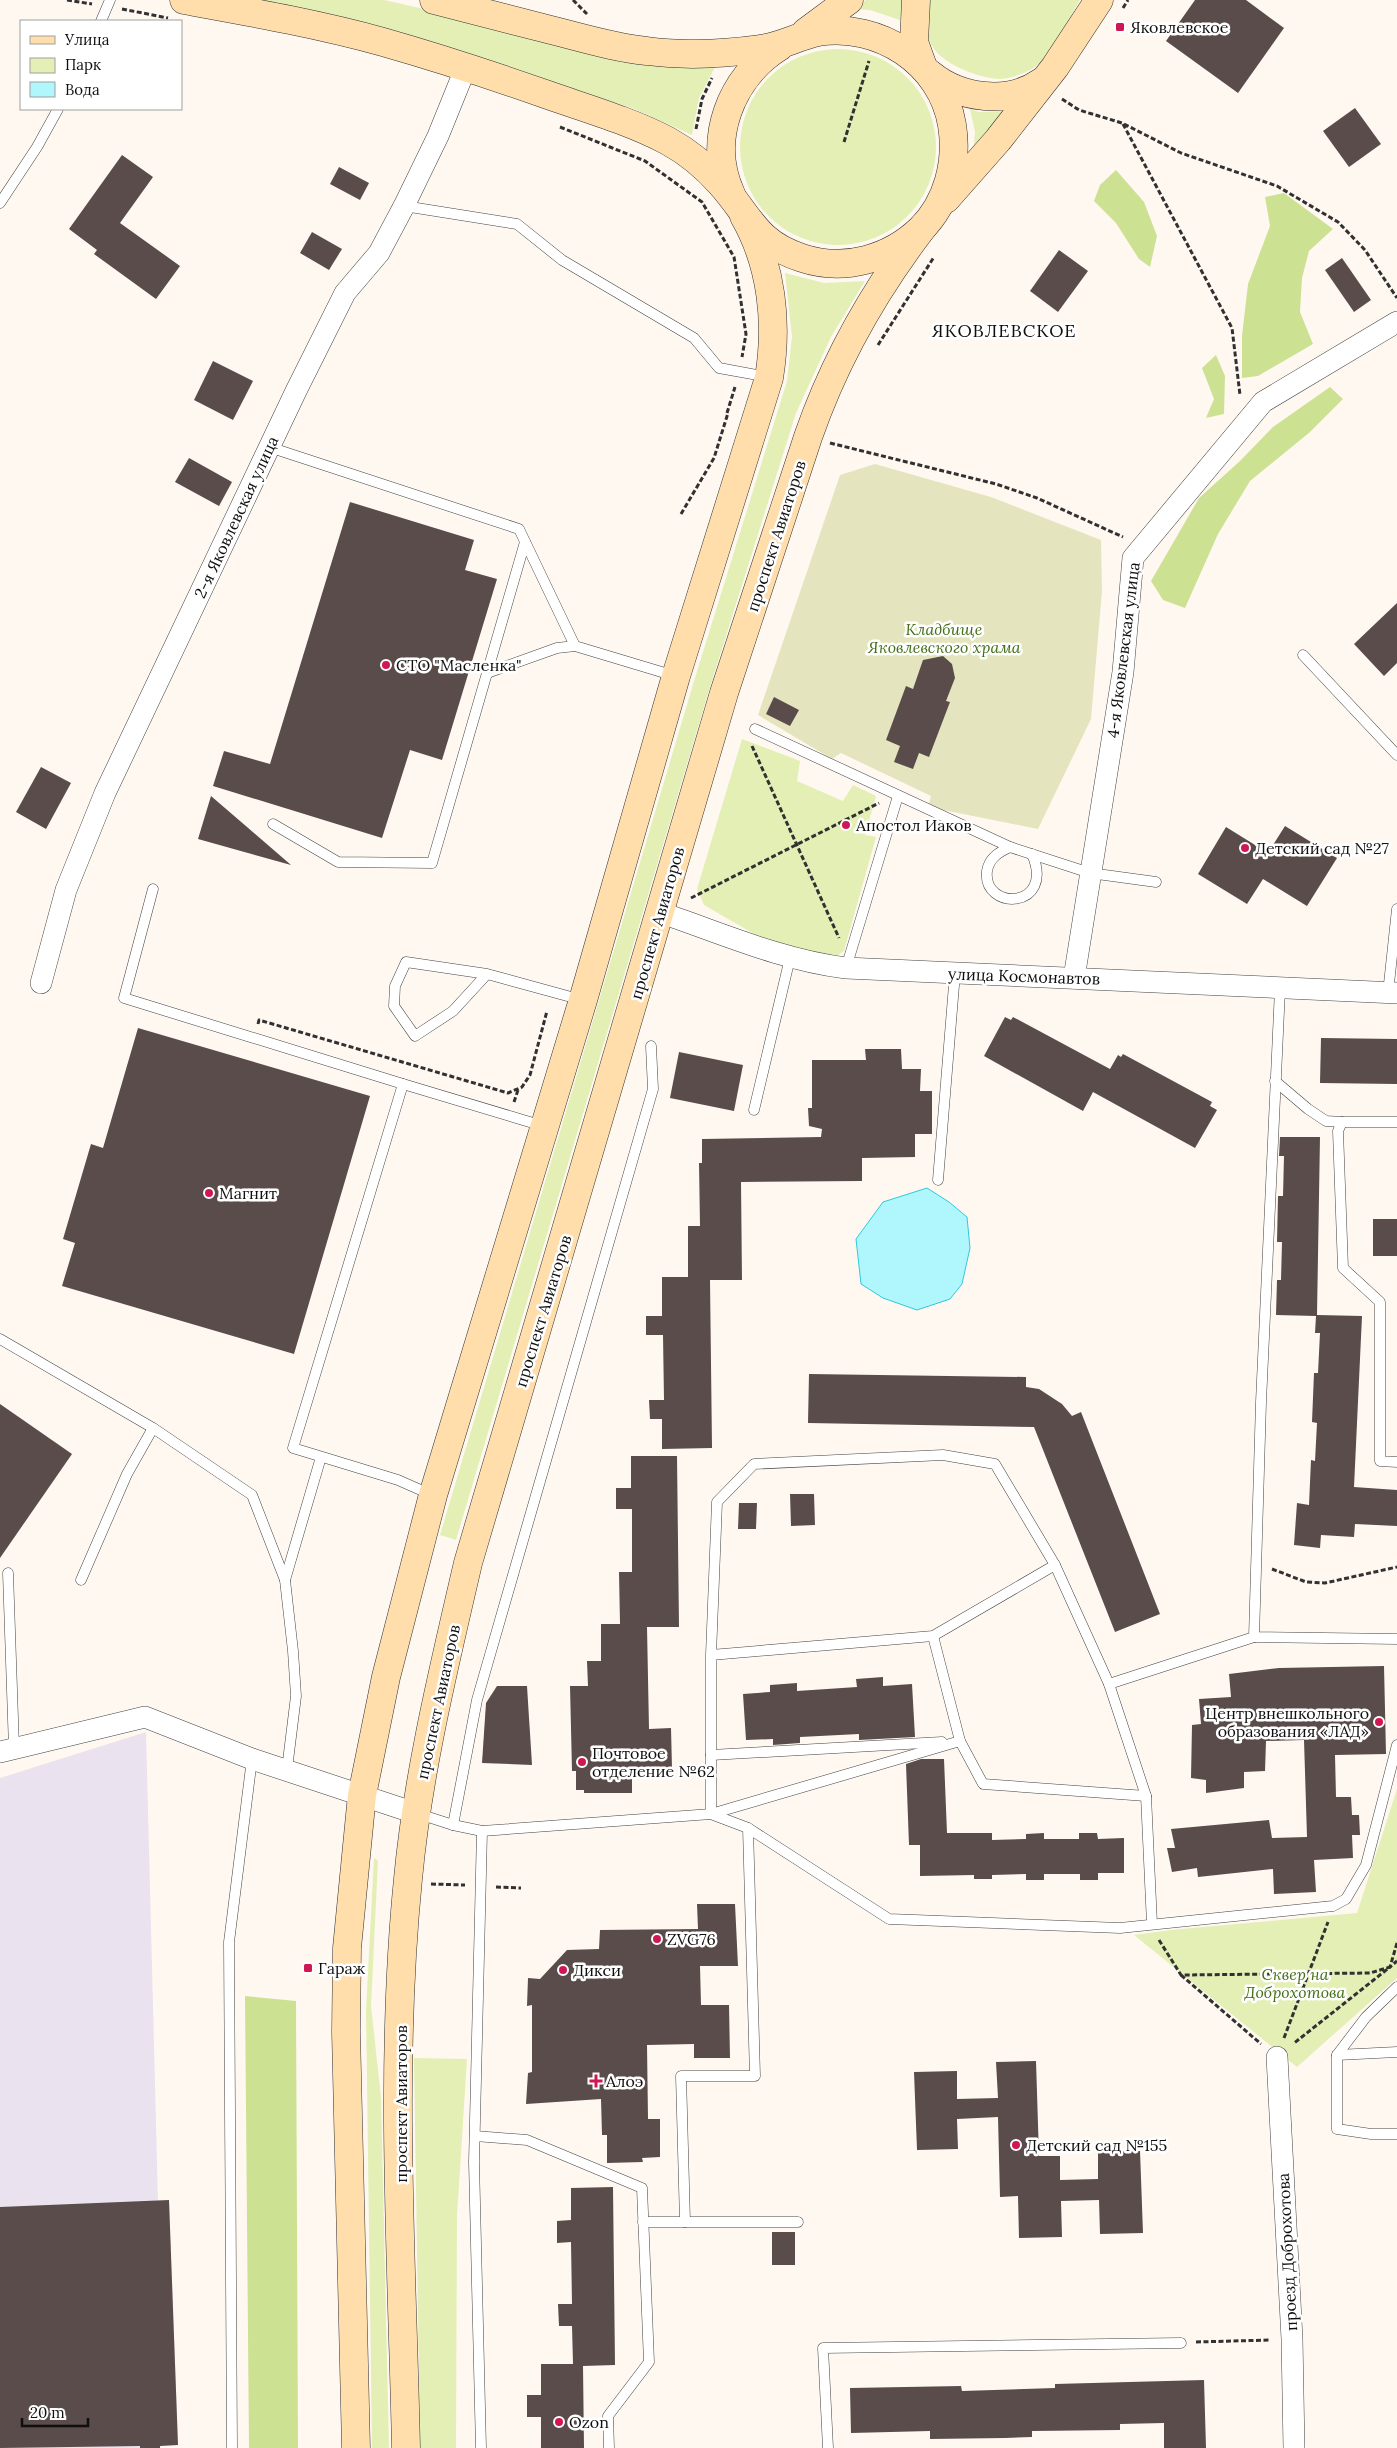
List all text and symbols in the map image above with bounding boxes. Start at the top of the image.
place label: Яковлевское [1130,17,1229,37]
legend [20,20,182,110]
marker: Яковлевское [1114,21,1126,33]
text: Улица [64,30,110,49]
text: Парк [65,55,101,74]
text: Вода [65,80,100,99]
district label: ЯКОВЛЕВСКОЕ [931,319,1077,342]
street label: 2-я Яковлевская улица [190,433,282,601]
street label: проспект Авиаторов [742,458,810,614]
street label: 4-я Яковлевская улица [1102,561,1144,739]
park label: Кладбище Яковлевского храма [868,619,1021,657]
place label: СТО "Масленка" [396,655,522,675]
marker: СТО "Масленка" [380,659,392,671]
place label: Апостол Иаков [855,815,972,835]
marker: Апостол Иаков [840,819,852,831]
place label: Детский сад №27 [1255,838,1390,858]
marker: Детский сад №27 [1239,842,1251,854]
street label: проспект Авиаторов [626,844,688,1002]
street label: улица Космонавтов [948,963,1100,989]
place label: Магнит [219,1183,277,1203]
marker: Магнит [203,1187,215,1199]
street label: проспект Авиаторов [510,1233,576,1389]
street label: проспект Авиаторов [412,1623,464,1781]
place label: Центр внешкольного образования «ЛАД» [1205,1703,1369,1741]
marker: Центр внешкольного образования «ЛАД» [1373,1716,1385,1728]
place label: Почтовое отделение №62 [592,1743,715,1781]
marker: Почтовое отделение №62 [576,1756,588,1768]
place label: ZVG76 [667,1929,716,1949]
marker: ZVG76 [651,1933,663,1945]
place label: Гараж [318,1958,366,1978]
place label: Дикси [573,1960,621,1980]
marker: Гараж [302,1962,314,1974]
marker: Дикси [557,1964,569,1976]
park label: Сквер на Доброхотова [1244,1964,1345,2002]
street label: проспект Авиаторов [391,2025,411,2183]
place label: Алоэ [605,2071,643,2091]
marker: Алоэ [590,2075,602,2087]
place label: Детский сад №155 [1026,2135,1167,2155]
marker: Детский сад №155 [1010,2139,1022,2151]
street label: проезд Доброхотова [1273,2172,1301,2332]
scale bar [22,2396,89,2428]
text: 20 m [30,2403,65,2422]
place label: Ozon [569,2412,609,2432]
marker: Ozon [553,2416,565,2428]

